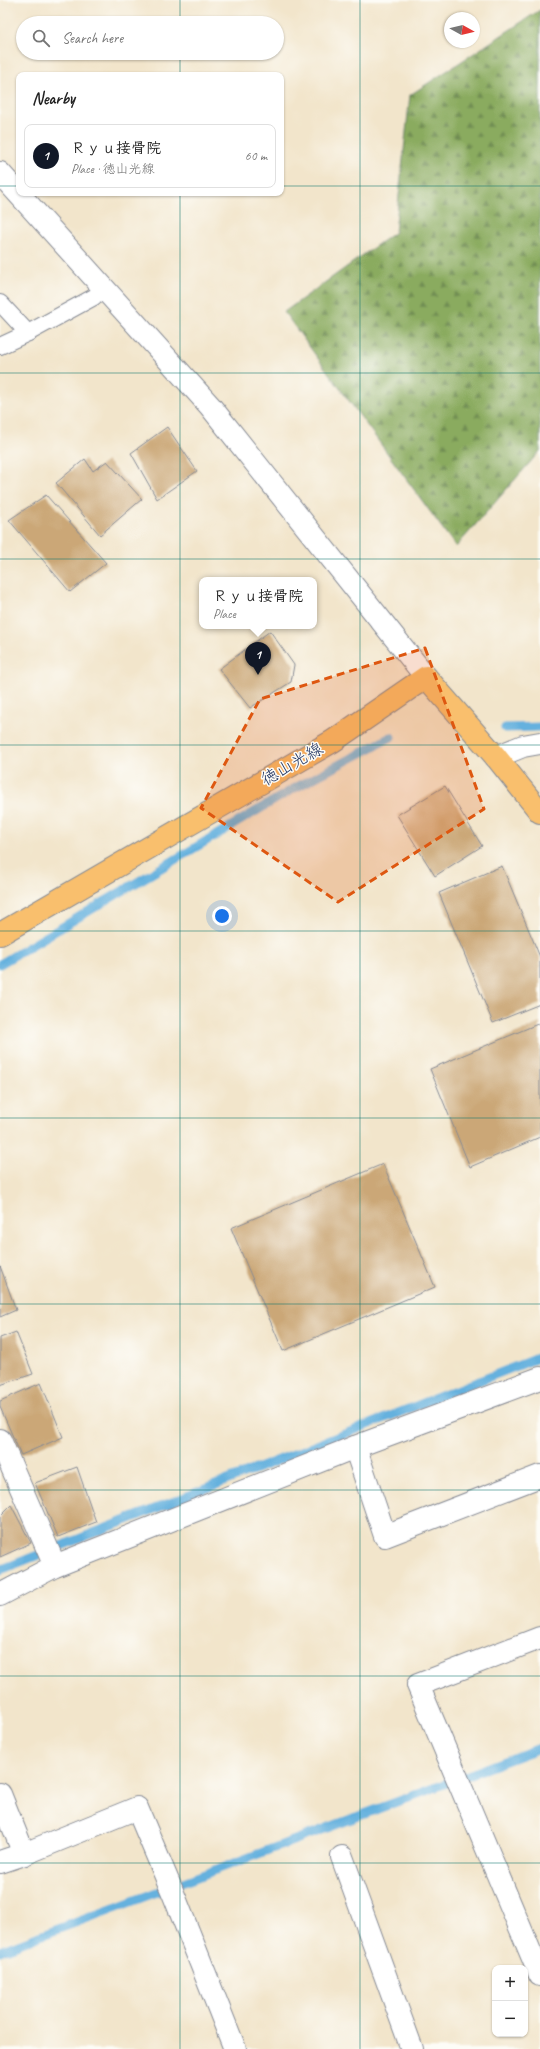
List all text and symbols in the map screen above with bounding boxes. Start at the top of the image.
north arrow [444,12,480,48]
search box [16,16,284,60]
icon: search [30,27,52,49]
text: Search here [62,29,123,48]
text: Nearby [32,88,75,109]
text: Ｒｙｕ接骨院 [71,139,161,158]
text: 1 [43,148,49,164]
text: 60 m [245,148,267,164]
text: Place · 徳山光線 [71,161,155,177]
popup [199,577,317,629]
text: Ｒｙｕ接骨院 [213,587,303,606]
text: Place [213,606,236,622]
pin: 1 [245,642,271,675]
street label: 徳山光線 [257,738,327,790]
your location [212,906,232,926]
map controls [492,1965,528,2037]
button: + [492,1965,528,2001]
button: − [492,2001,528,2037]

